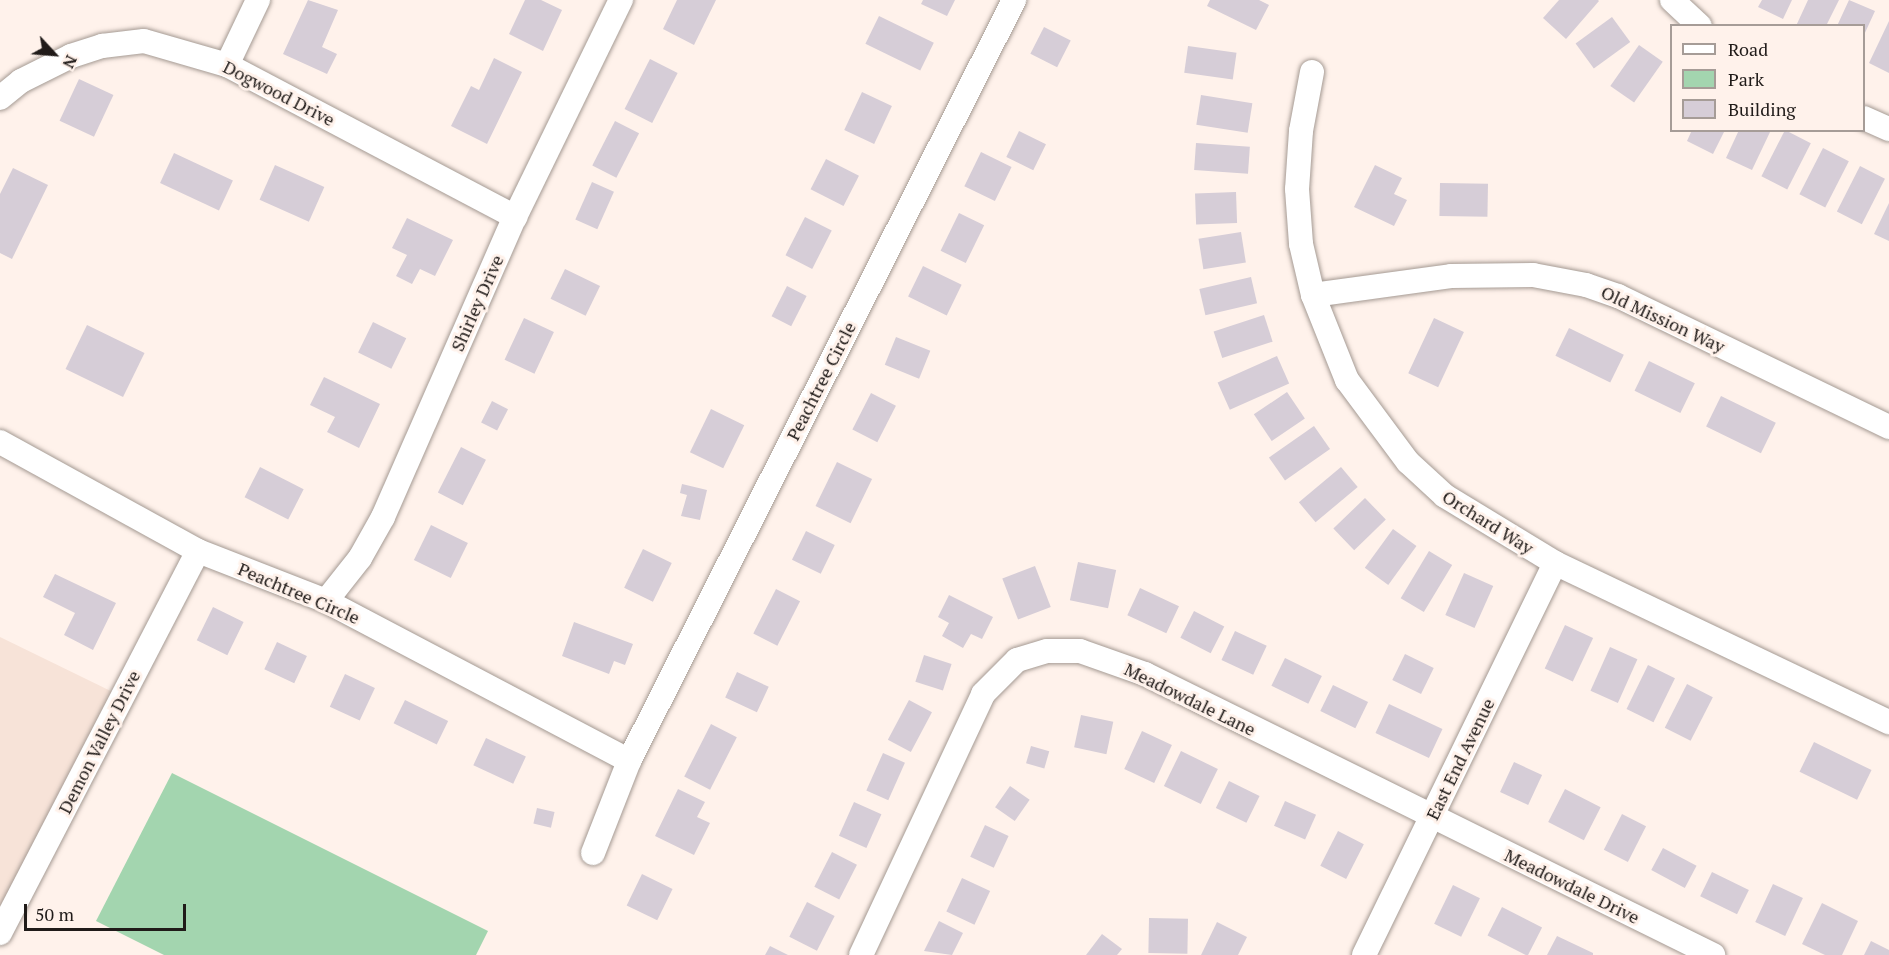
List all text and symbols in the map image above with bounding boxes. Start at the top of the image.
north arrow [24,24,84,84]
legend [1670,24,1865,132]
text: Road [1728,37,1768,61]
text: N [58,52,83,72]
street label: Dogwood Drive [220,56,338,130]
text: Park [1728,67,1764,91]
text: Building [1728,97,1796,121]
street label: Shirley Drive [446,252,508,354]
street label: Old Mission Way [1598,281,1728,357]
street label: Peachtree Circle [782,318,860,444]
street label: Orchard Way [1438,485,1538,559]
street label: Peachtree Circle [235,558,363,628]
street label: Meadowdale Lane [1121,658,1259,740]
street label: Demon Valley Drive [53,667,145,817]
street label: East End Avenue [1421,695,1499,823]
street label: Meadowdale Drive [1501,844,1643,928]
scale bar [27,892,189,930]
text: 50 m [35,902,74,926]

